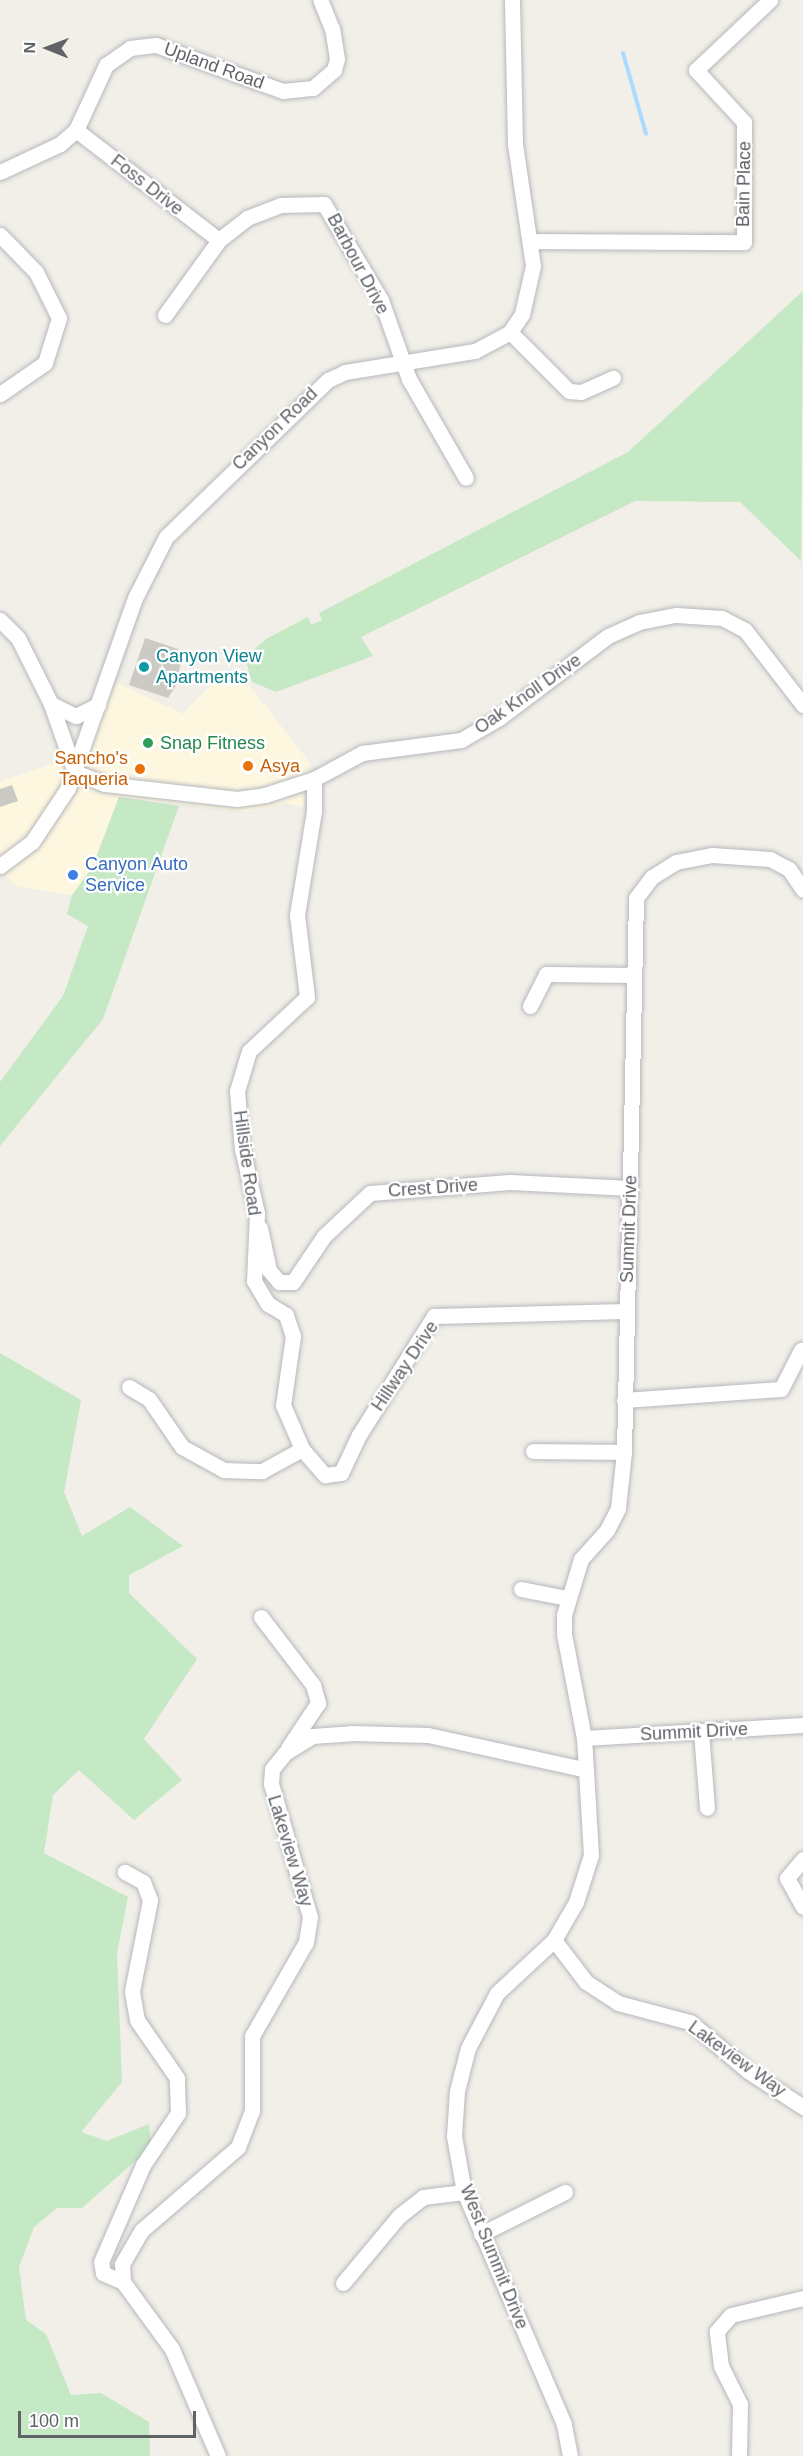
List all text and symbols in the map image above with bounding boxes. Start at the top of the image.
north arrow [18,18,78,78]
street label: Upland Road [161,38,267,94]
text: N [21,42,38,54]
street label: Bain Place [732,141,756,227]
street label: Foss Drive [106,150,188,220]
street label: Barbour Drive [322,210,394,318]
street label: Canyon Road [228,383,322,475]
place label: Canyon View Apartments [156,646,262,688]
street label: Oak Knoll Drive [471,649,585,739]
marker: Canyon View Apartments [137,660,151,674]
place label: Snap Fitness [160,732,265,754]
marker: Snap Fitness [141,736,155,750]
place label: Sancho's Taqueria [55,748,128,790]
place label: Asya [260,755,300,777]
marker: Asya [241,759,255,773]
marker: Sancho's Taqueria [133,762,147,776]
place label: Canyon Auto Service [85,854,189,896]
marker: Canyon Auto Service [66,868,80,882]
street label: Hillside Road [229,1109,265,1217]
street label: Crest Drive [387,1174,479,1202]
street label: Summit Drive [616,1175,642,1283]
street label: Hillway Drive [367,1317,443,1415]
street label: Summit Drive [640,1718,748,1746]
street label: Lakeview Way [263,1793,317,1909]
street label: Lakeview Way [684,2016,790,2102]
street label: West Summit Drive [455,2182,533,2332]
scale bar [21,2399,200,2437]
text: 100 m [29,2411,79,2431]

